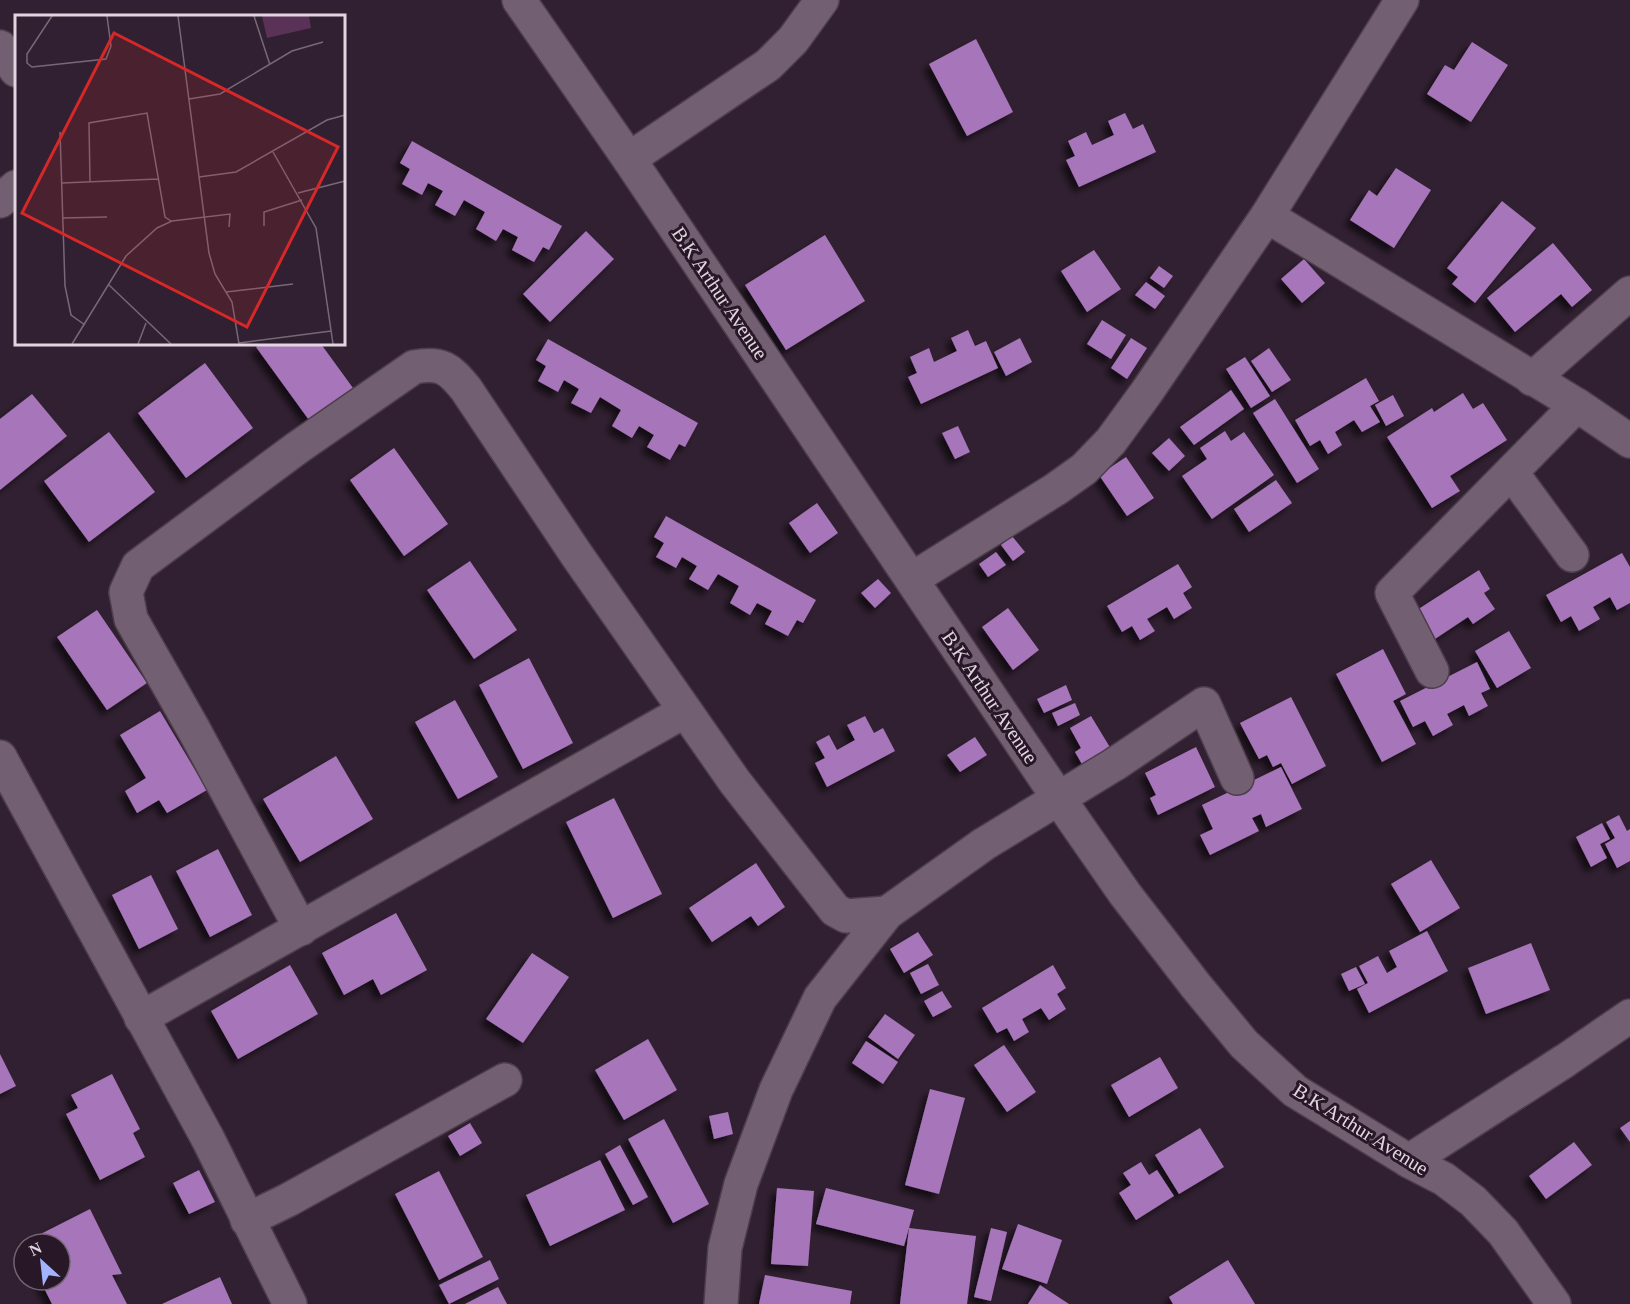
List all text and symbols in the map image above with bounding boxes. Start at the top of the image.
inset map [15,15,345,345]
street label: B.K Arthur Avenue [668,223,772,363]
street label: B.K Arthur Avenue [938,627,1042,767]
street label: B.K Arthur Avenue [1290,1079,1432,1179]
north arrow [12,1232,72,1292]
text: N [26,1239,45,1259]

